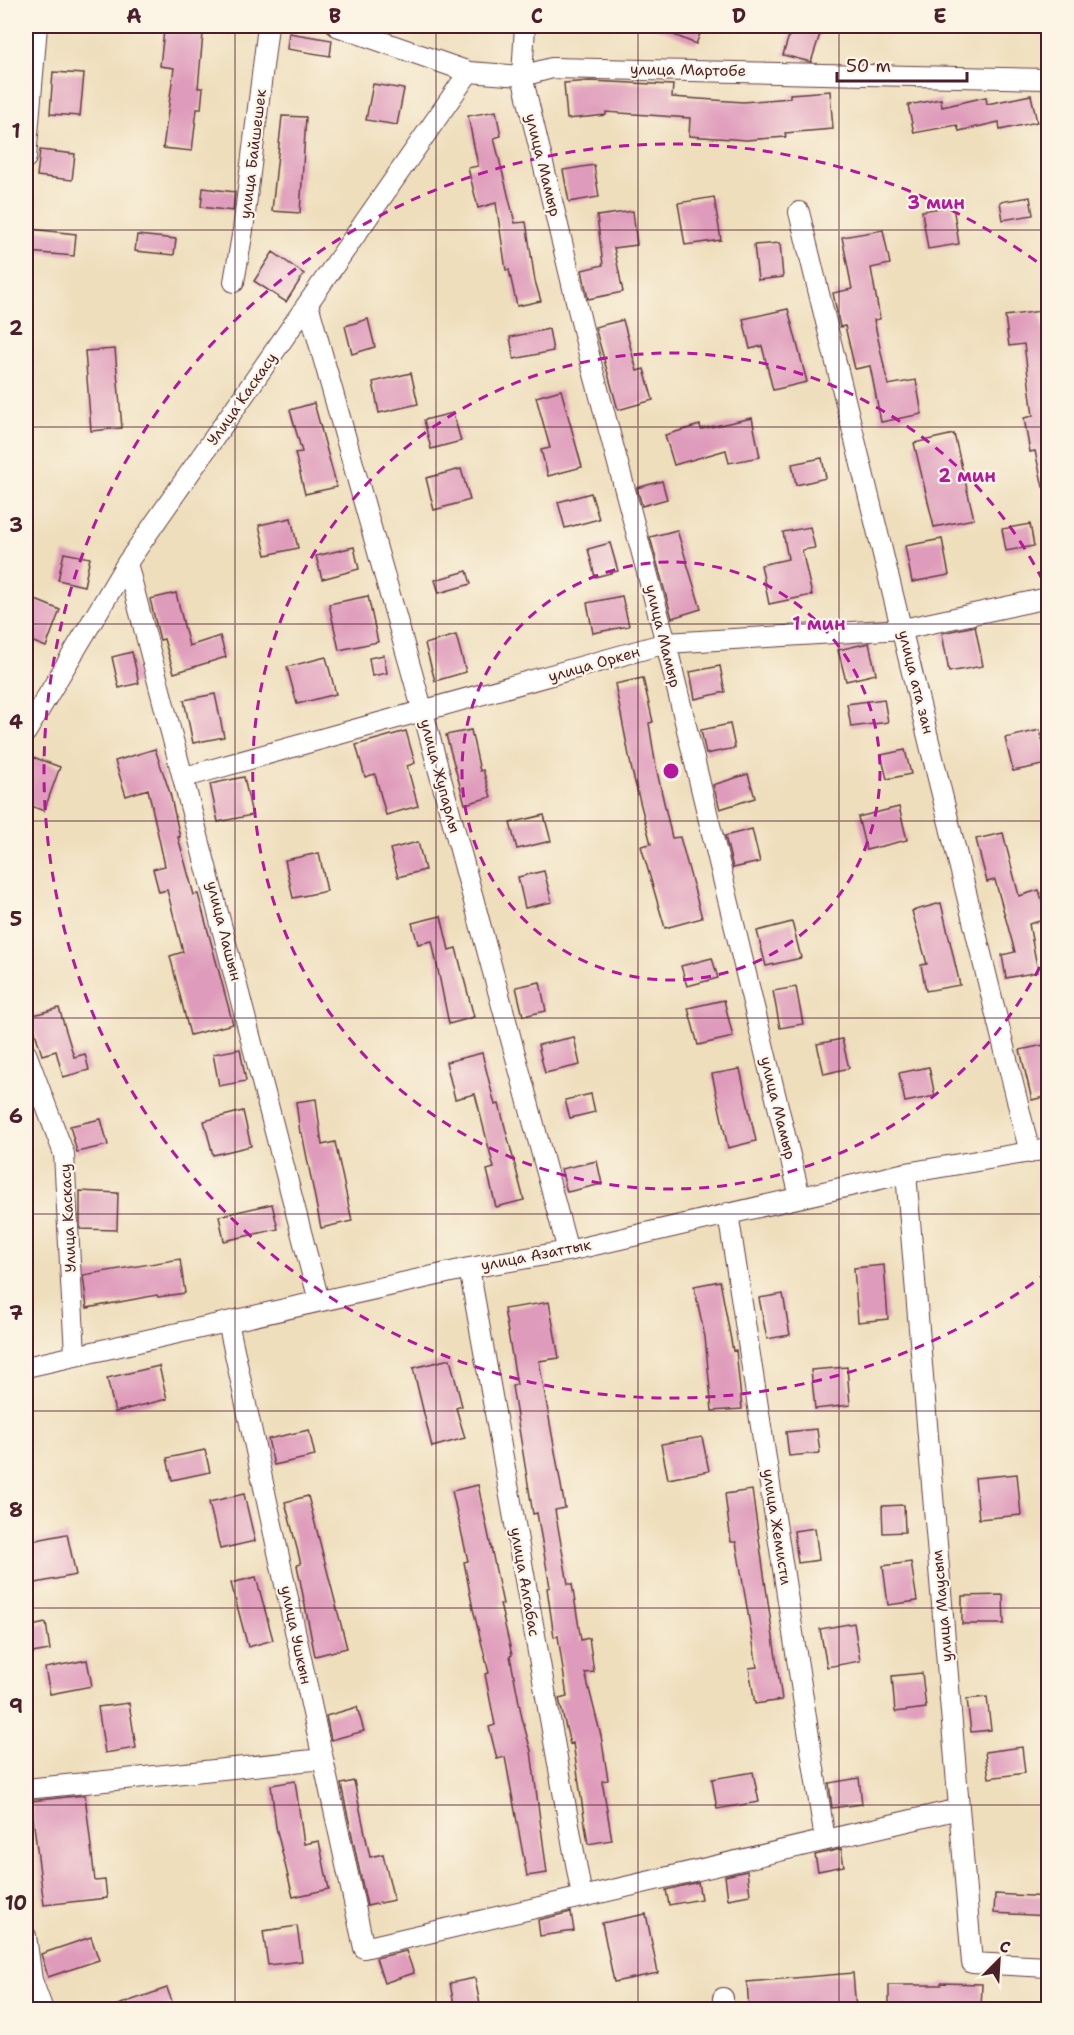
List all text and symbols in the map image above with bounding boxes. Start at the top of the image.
text: A [126,3,142,29]
text: B [329,3,341,29]
text: C [531,3,543,29]
text: D [732,3,746,29]
text: E [933,3,947,29]
scale bar [837,45,968,83]
text: 50 m [846,54,891,78]
street label: улица Мартобе [630,59,746,81]
street label: улица Байшешек [235,88,271,220]
street label: улица Мамыр [521,111,565,219]
text: 1 [11,118,21,144]
text: 3 мин [907,191,965,215]
text: 2 [9,315,23,341]
street label: Улица Каскасу [203,349,281,449]
text: 2 мин [938,464,996,488]
text: 3 [9,512,23,538]
street label: улица Мамыр [641,582,685,690]
text: 1 мин [792,612,846,636]
street label: улица ата зан [893,628,939,736]
street label: улица Оркен [546,641,642,687]
text: 4 [9,709,23,735]
street label: улица Жупарлы [415,717,465,835]
centre of rings [661,761,681,781]
street label: улица Лашын [202,879,246,983]
text: 5 [10,906,22,932]
street label: улица Мамыр [756,1054,800,1162]
text: 6 [9,1103,23,1129]
street label: Улица Каскасу [55,1163,81,1273]
street label: улица Азаттык [479,1235,593,1275]
text: 7 [9,1300,23,1326]
street label: улица Жемисти [758,1468,796,1587]
text: 8 [9,1497,23,1523]
street label: улица Алгабас [506,1526,544,1638]
street label: улица Маусым [927,1549,957,1663]
street label: улица Ушкын [276,1584,316,1686]
text: 9 [9,1693,23,1719]
text: 10 [5,1890,27,1916]
north arrow [969,1930,1029,1990]
text: С [996,1935,1014,1958]

